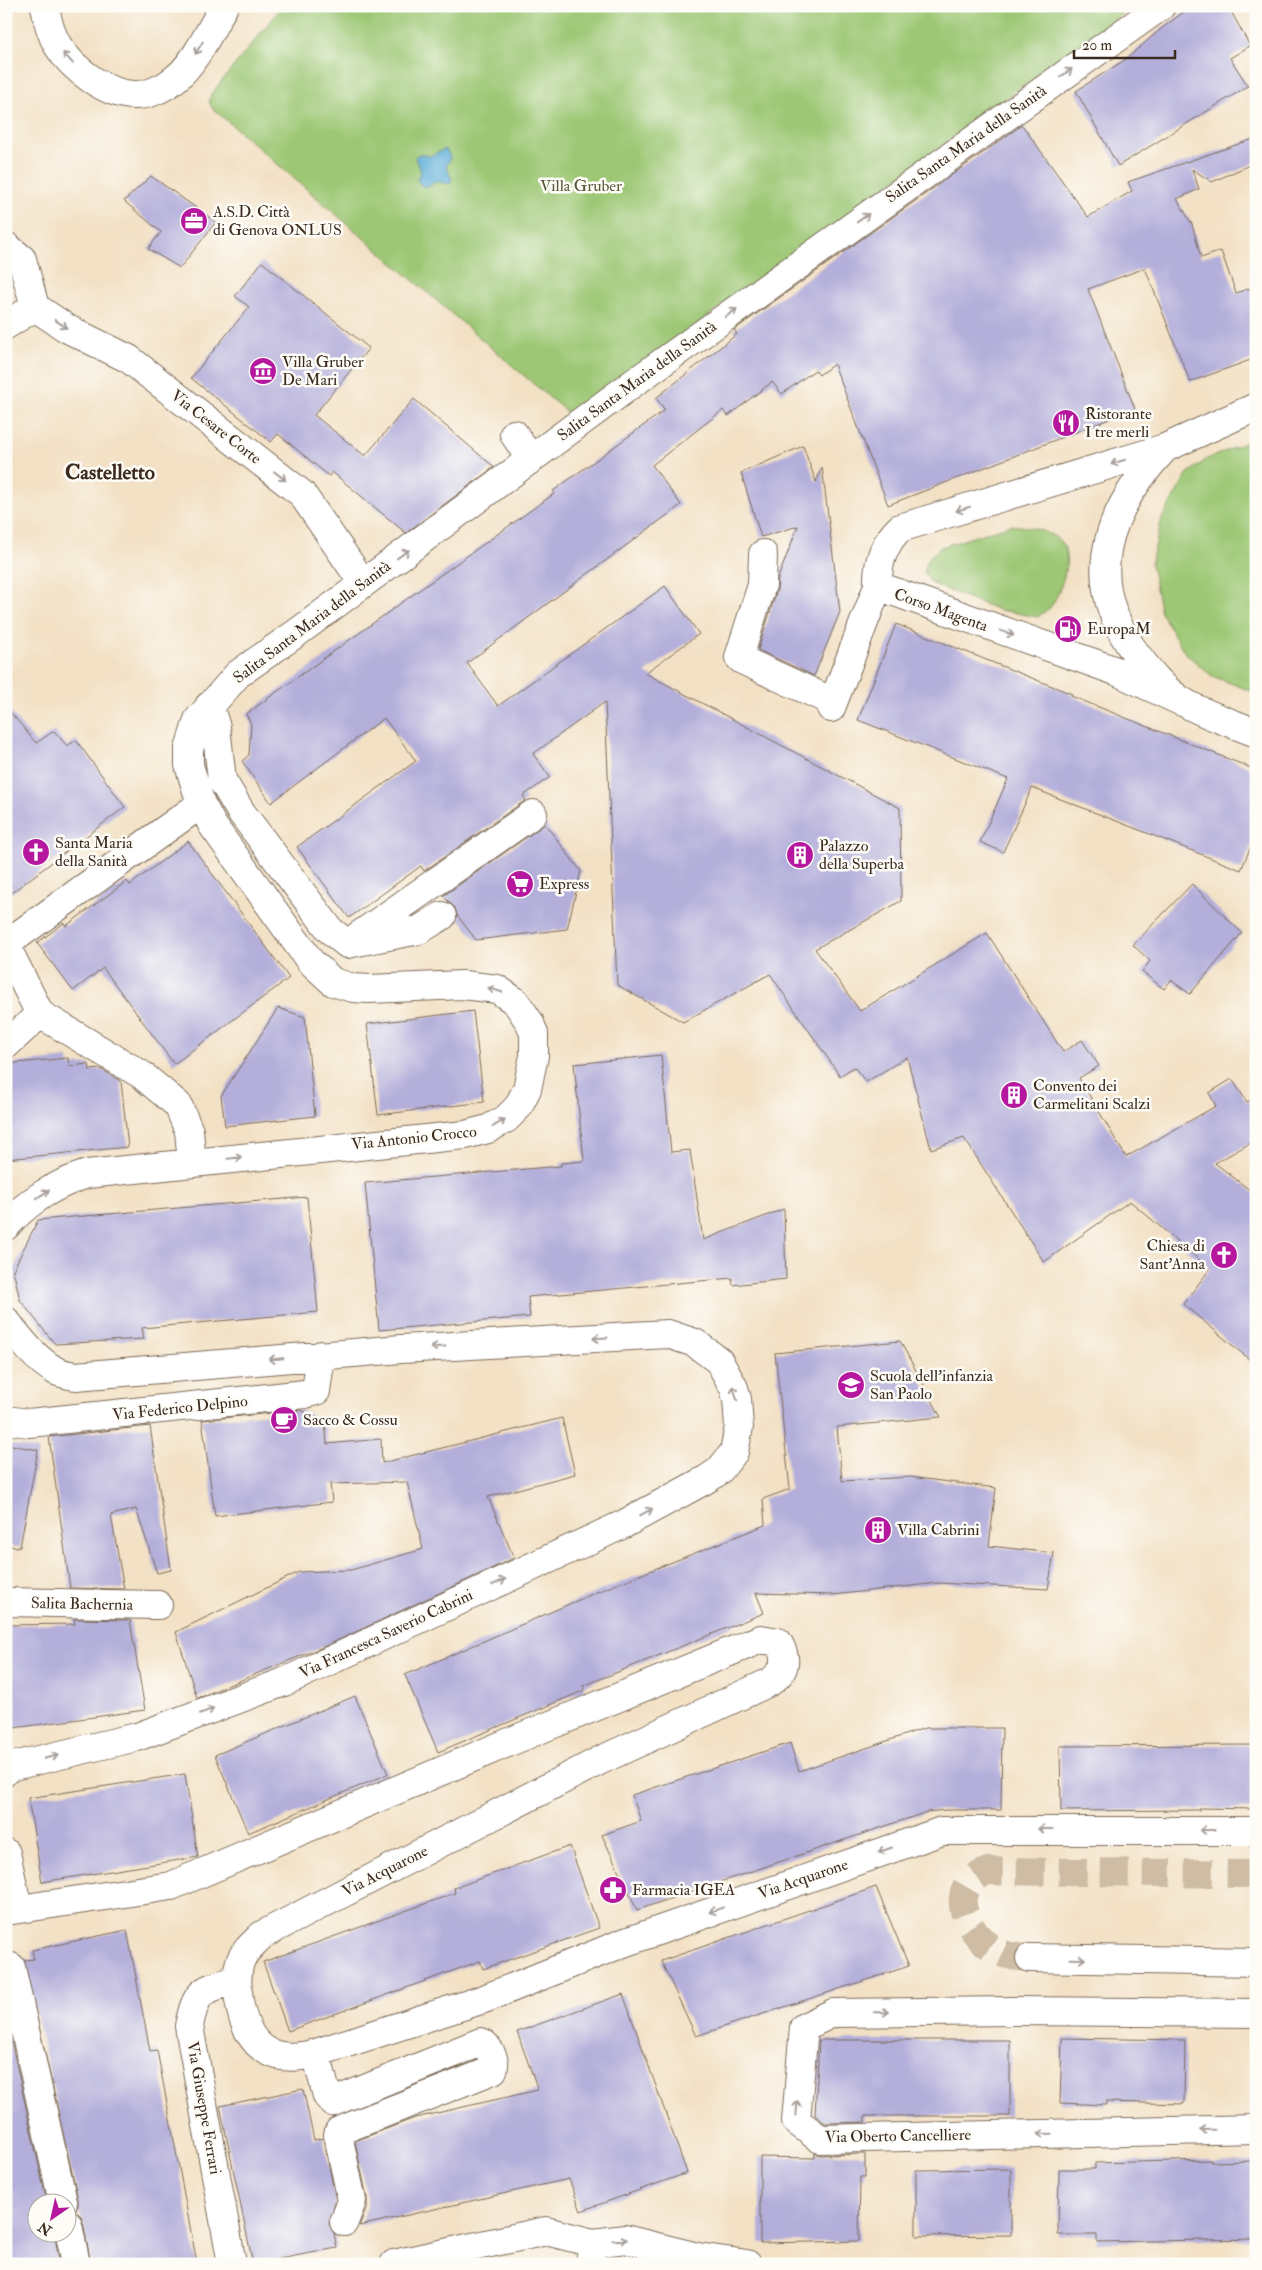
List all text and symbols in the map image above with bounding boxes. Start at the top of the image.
scale bar [1074,28,1176,60]
text: 20 m [1082,36,1112,55]
one-way arrow [193,41,203,55]
one-way arrow [62,51,74,64]
one-way arrow [1059,68,1073,78]
street label: Salita Santa Maria della Sanità [882,80,1051,207]
park label: Villa Gruber [540,176,622,196]
place label: A.S.D. Città di Genova ONLUS [212,202,342,240]
office icon: A.S.D. Città di Genova ONLUS [179,206,209,236]
one-way arrow [856,213,870,223]
one-way arrow [724,307,737,318]
street label: Salita Santa Maria della Sanità [553,316,721,446]
one-way arrow [54,319,68,329]
place label: Villa Gruber De Mari [282,352,364,390]
museum icon: Villa Gruber De Mari [248,356,278,386]
street label: Via Cesare Corte [167,386,265,469]
place label: Ristorante I tre merli [1085,404,1152,442]
restaurant icon: Ristorante I tre merli [1051,408,1081,438]
one-way arrow [1110,457,1126,467]
district label: Castelletto [65,459,155,486]
one-way arrow [273,471,286,482]
one-way arrow [955,504,971,514]
one-way arrow [396,549,410,559]
street label: Salita Santa Maria della Sanità [229,556,395,688]
street label: Corso Magenta [891,584,991,636]
fuel station icon: EuropaM [1053,614,1083,644]
place label: EuropaM [1087,619,1151,640]
one-way arrow [999,629,1014,638]
place label: Santa Maria della Sanità [55,833,133,871]
place label: Palazzo della Superba [819,836,904,875]
church icon: Santa Maria della Sanità [21,837,51,867]
building icon: Palazzo della Superba [785,840,815,870]
supermarket icon: Express [505,869,535,899]
place label: Express [539,874,589,895]
one-way arrow [487,985,503,995]
place label: Convento dei Carmelitani Scalzi [1033,1076,1150,1114]
building icon: Convento dei Carmelitani Scalzi [999,1080,1029,1110]
one-way arrow [491,1118,505,1128]
street label: Via Antonio Crocco [350,1121,478,1155]
one-way arrow [227,1153,243,1163]
one-way arrow [35,1188,49,1198]
place label: Chiesa di Sant'Anna [1139,1236,1205,1274]
church icon: Chiesa di Sant'Anna [1209,1240,1239,1270]
one-way arrow [592,1333,608,1342]
one-way arrow [430,1342,446,1351]
one-way arrow [268,1354,284,1364]
place label: Scuola dell'infanzia San Paolo [870,1366,994,1404]
school or university icon: Scuola dell'infanzia San Paolo [836,1370,866,1400]
one-way arrow [730,1385,740,1401]
street label: Via Federico Delpino [111,1391,249,1426]
cafe icon: Sacco & Cossu [269,1405,299,1435]
place label: Sacco & Cossu [303,1410,398,1430]
one-way arrow [638,1507,653,1516]
building icon: Villa Cabrini [863,1515,893,1545]
place label: Villa Cabrini [897,1520,979,1540]
one-way arrow [491,1577,506,1586]
street label: Via Francesca Saverio Cabrini [296,1585,476,1683]
street label: Salita Bachernia [31,1593,134,1615]
one-way arrow [198,1706,214,1715]
one-way arrow [43,1752,59,1761]
one-way arrow [1037,1824,1053,1834]
one-way arrow [1199,1826,1215,1835]
street label: Via Acquarone [339,1841,432,1901]
one-way arrow [878,1846,894,1855]
street label: Via Acquarone [755,1854,851,1904]
pharmacy icon: Farmacia IGEA [598,1875,628,1905]
place label: Farmacia IGEA [632,1880,735,1900]
one-way arrow [708,1906,724,1915]
one-way arrow [1070,1954,1086,1964]
one-way arrow [874,2008,890,2017]
street label: Via Giuseppe Ferrari [181,2040,226,2176]
one-way arrow [792,2100,802,2116]
street label: Via Oberto Cancelliere [825,2125,972,2147]
one-way arrow [1199,2125,1216,2135]
one-way arrow [1037,2129,1053,2138]
north arrow [28,2192,78,2242]
text: N [35,2218,56,2239]
one-way arrow [612,2236,628,2245]

